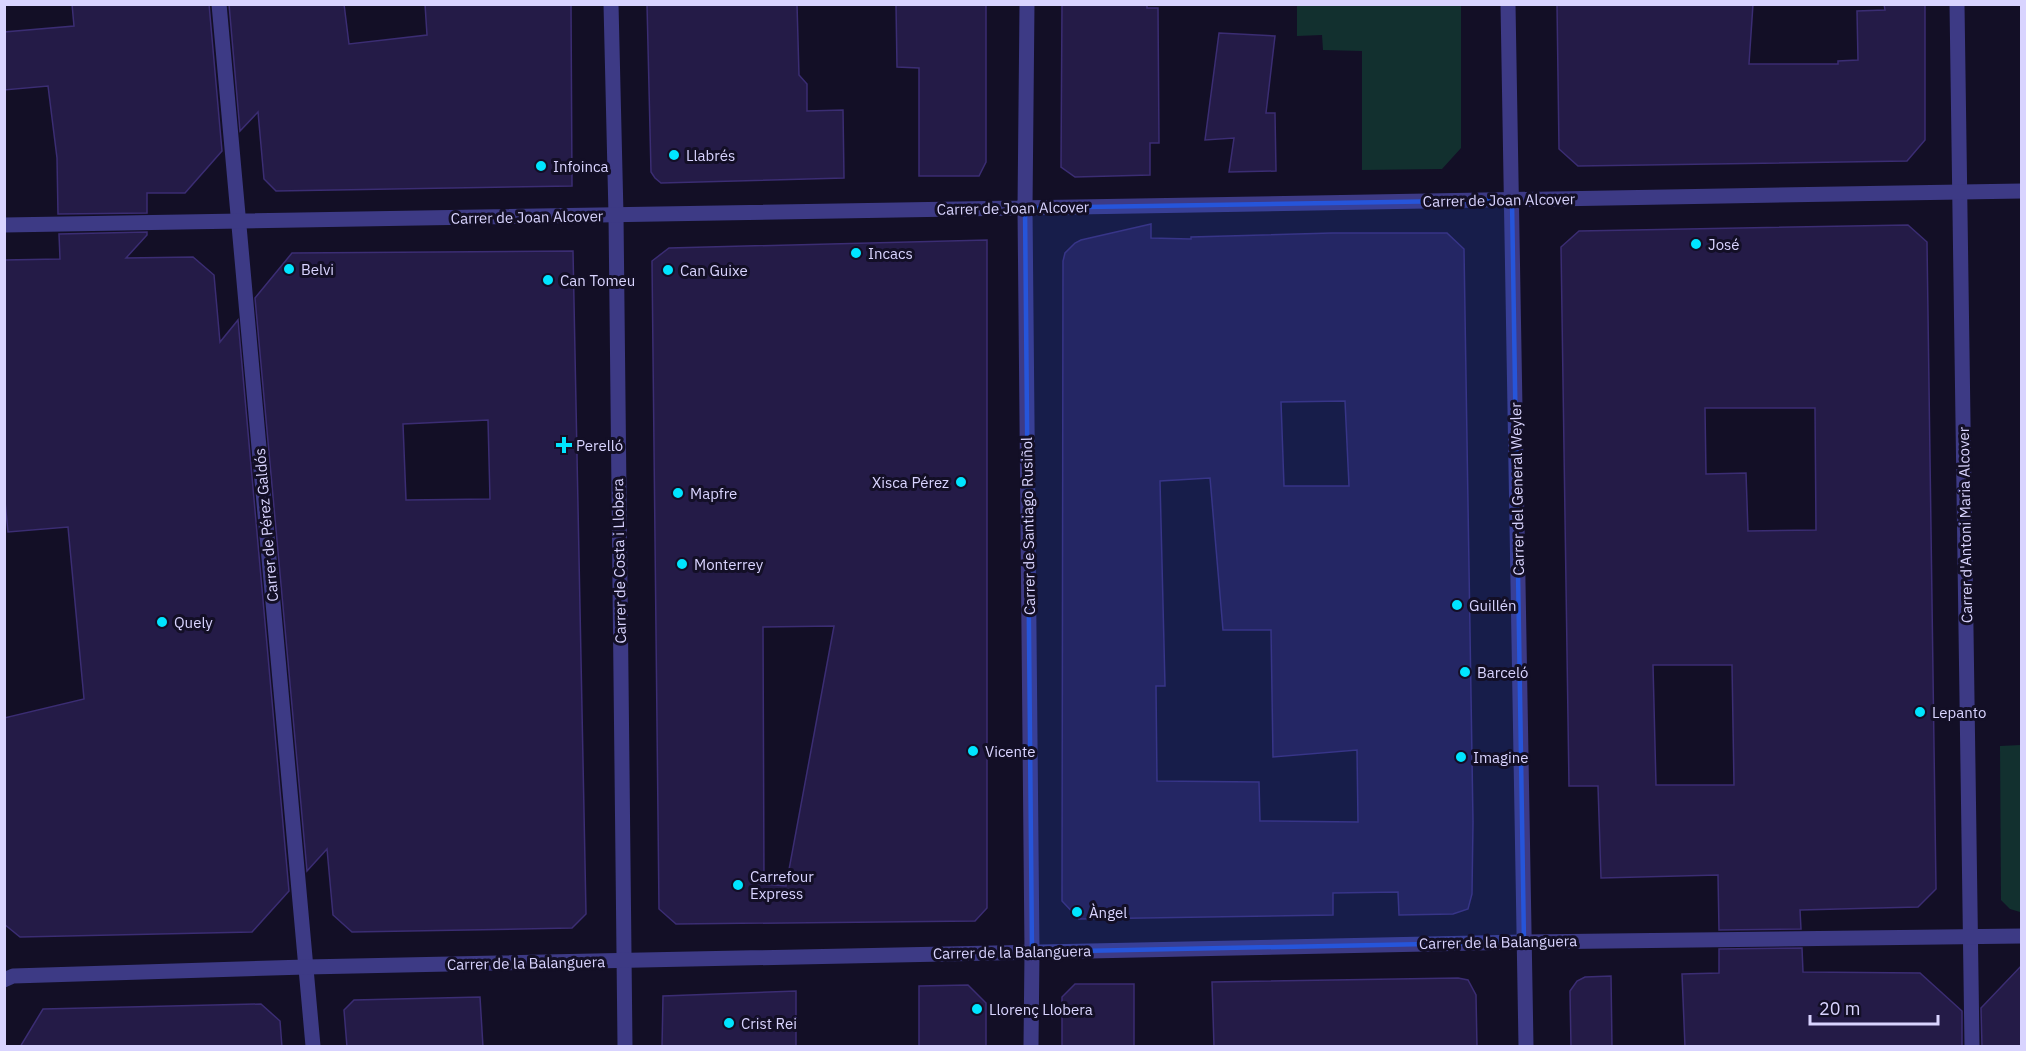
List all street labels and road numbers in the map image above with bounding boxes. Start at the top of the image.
street label: Carrer de Joan Alcover [1423,189,1576,211]
street label: Carrer de Joan Alcover [937,197,1090,219]
street label: Carrer de Joan Alcover [451,206,604,228]
street label: Carrer del General Weyler [1506,402,1528,576]
street label: Carrer d'Antoni Maria Alcover [1954,426,1976,623]
street label: Carrer de Santiago Rusiñol [1017,437,1039,615]
street label: Carrer de Pérez Galdós [250,447,282,603]
street label: Carrer de Costa i Llobera [608,478,630,644]
street label: Carrer de la Balanguera [1419,931,1577,953]
street label: Carrer de la Balanguera [933,941,1091,963]
street label: Carrer de la Balanguera [447,952,605,974]

